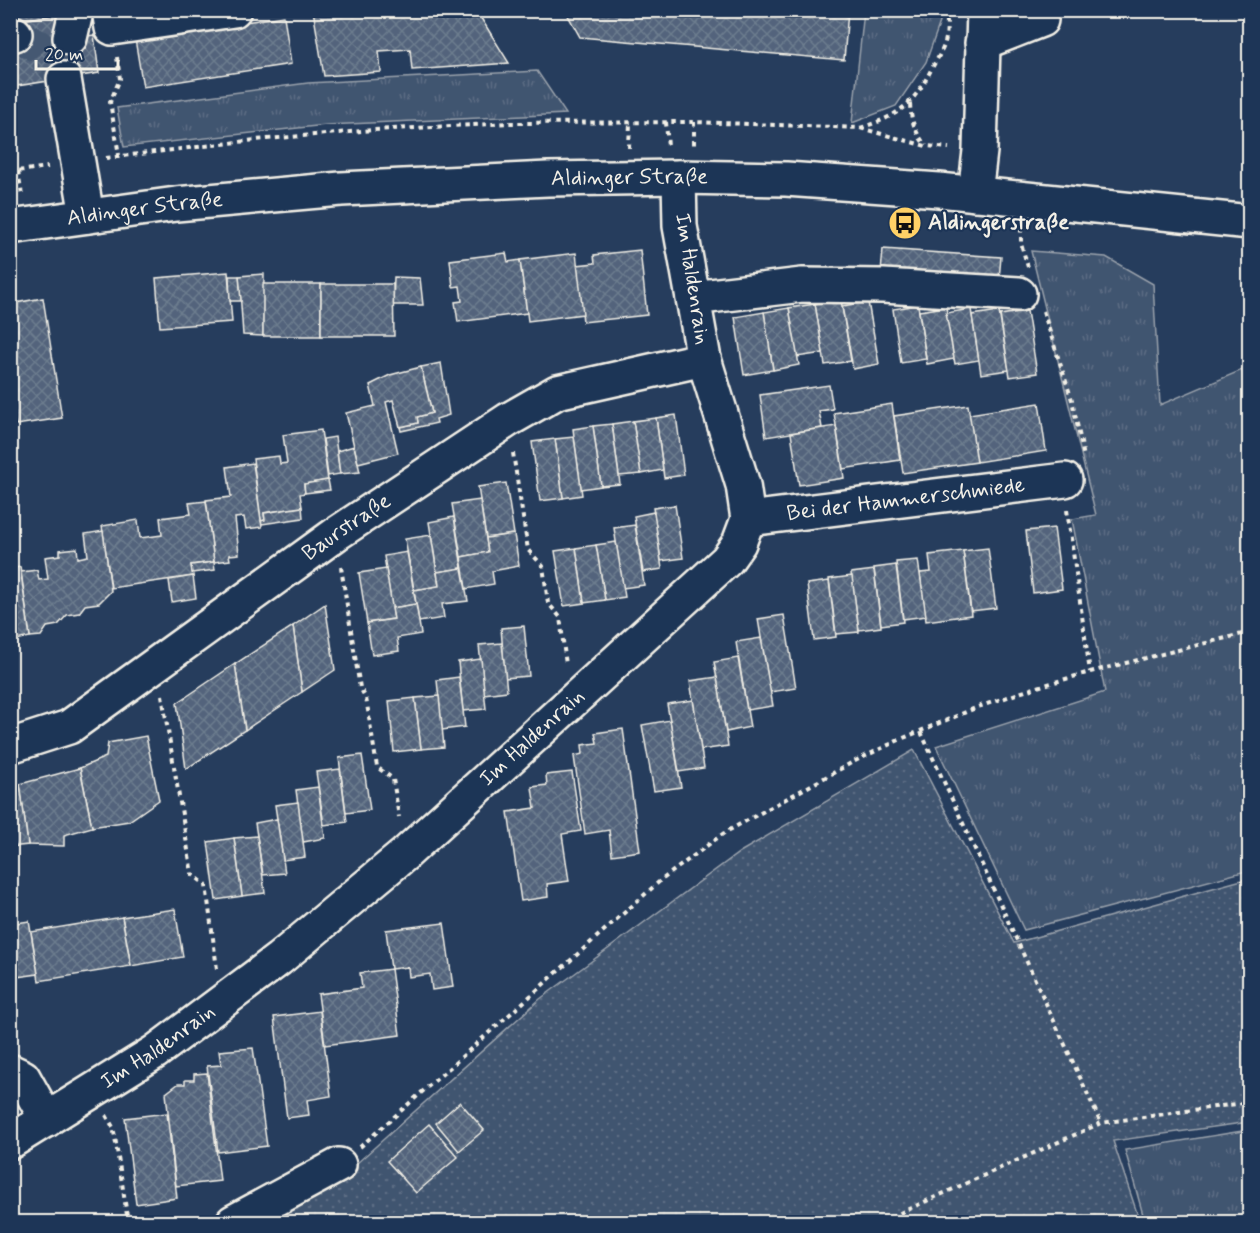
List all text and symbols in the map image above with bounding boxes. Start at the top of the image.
scale bar [36,33,118,71]
text: 20 m [45,43,83,67]
street label: Aldinger Straße [551,163,708,193]
street label: Aldinger Straße [65,186,224,233]
bus stop icon: Aldingerstraße [887,205,923,241]
place label: Aldingerstraße [928,209,1069,238]
street label: Im Haldenrain [668,211,716,347]
street label: Bei der Hammerschmiede [785,471,1027,528]
street label: Baurstraße [297,487,397,568]
street label: Im Haldenrain [474,683,591,793]
street label: Im Haldenrain [96,998,221,1096]

